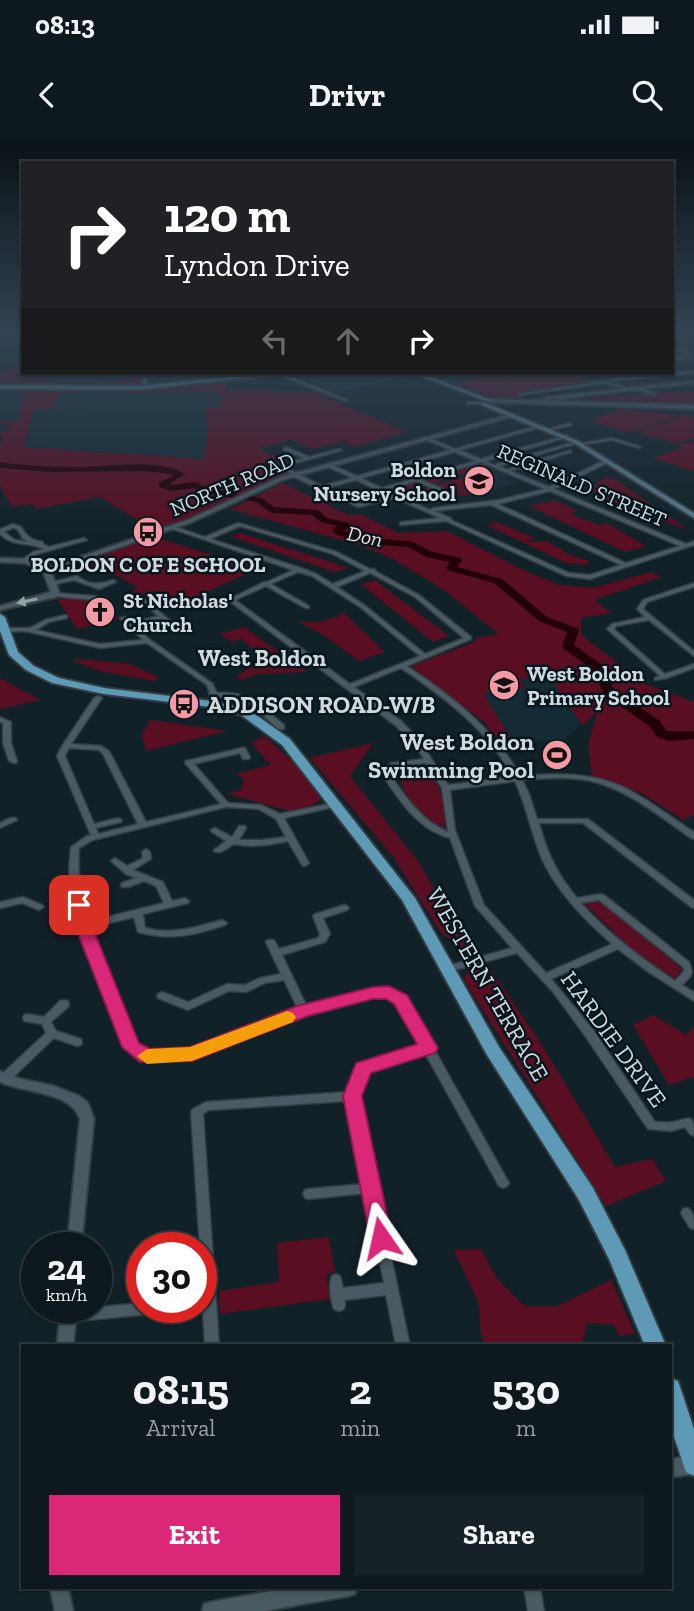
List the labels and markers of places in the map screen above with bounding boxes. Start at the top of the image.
place label: Boldon Nursery School [314,457,457,506]
school or university icon: Boldon Nursery School [462,464,496,498]
bus stop icon: BOLDON C OF E SCHOOL [131,515,165,549]
place label: BOLDON C OF E SCHOOL [30,552,266,577]
place label: St Nicholas' Church [123,588,233,637]
church icon: St Nicholas' Church [83,595,117,629]
place label: West Boldon Primary School [527,661,670,710]
school or university icon: West Boldon Primary School [487,668,521,702]
bus stop icon: ADDISON ROAD-W/B [167,687,201,721]
place label: ADDISON ROAD-W/B [207,690,435,719]
place label: West Boldon Swimming Pool [368,727,534,784]
sports icon: West Boldon Swimming Pool [540,738,574,772]
pin [49,875,109,935]

